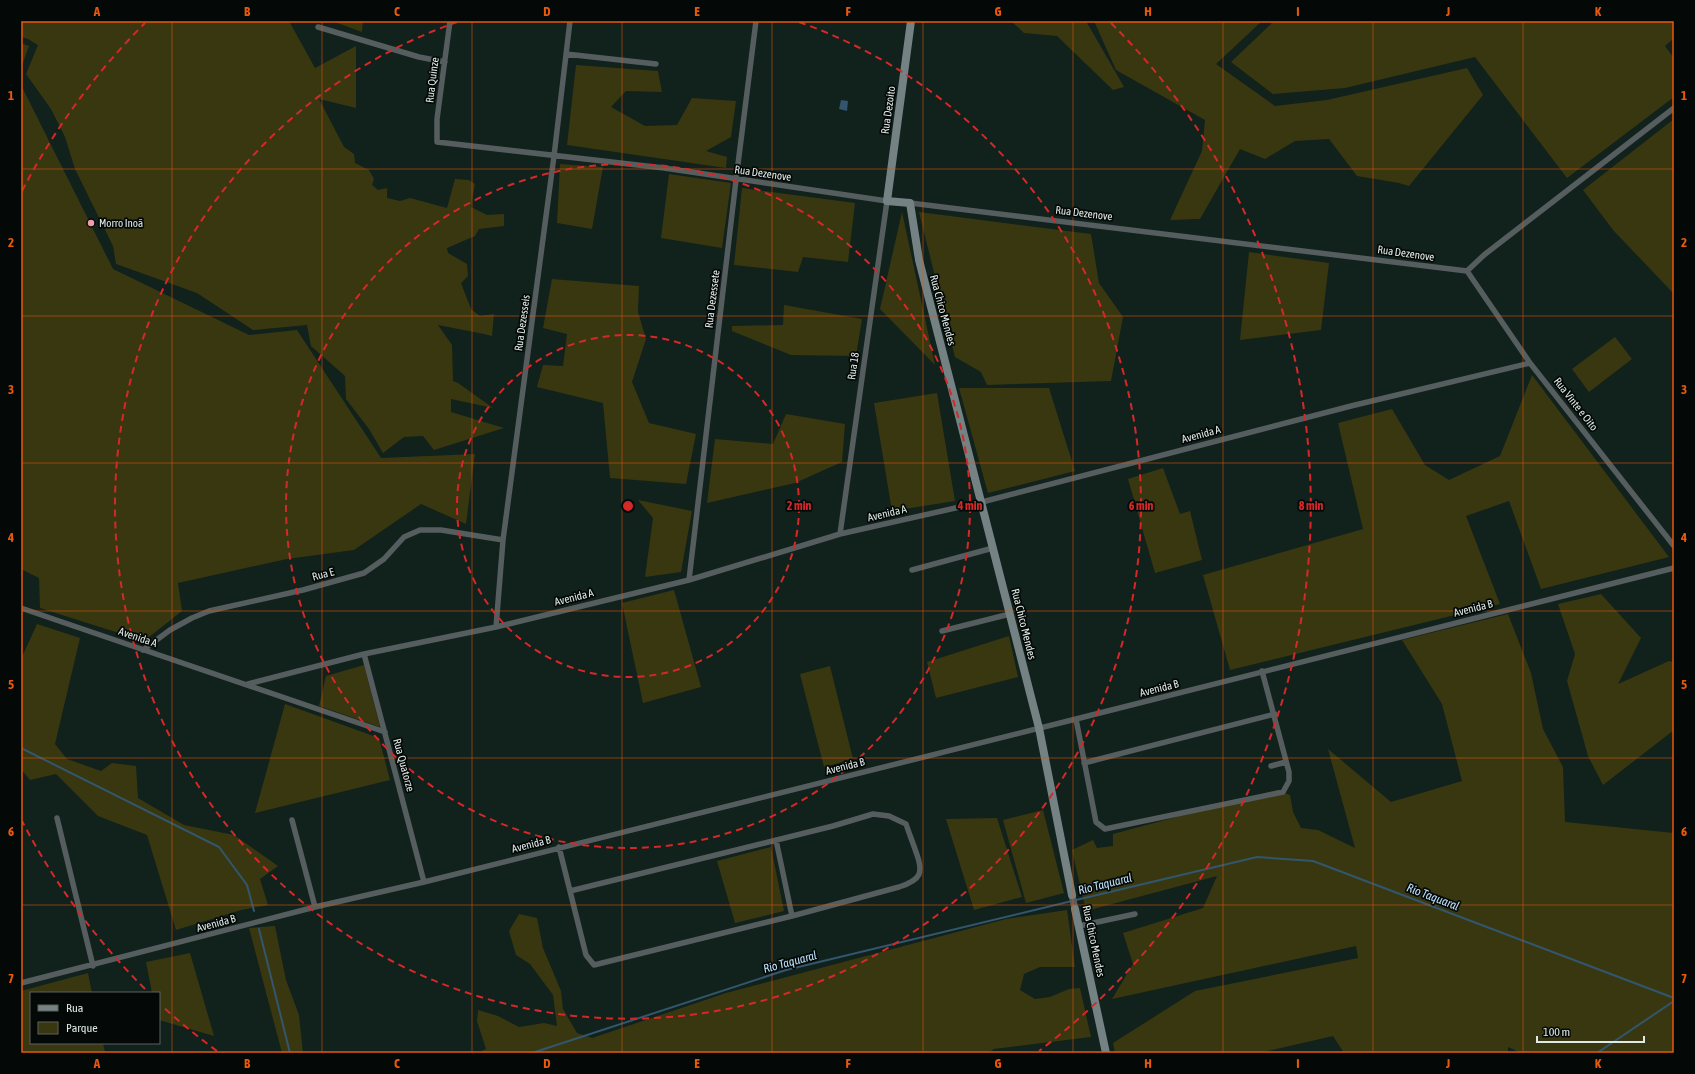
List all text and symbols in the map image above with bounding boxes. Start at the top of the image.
text: A [93,4,101,19]
text: B [244,4,251,19]
text: C [394,4,400,19]
text: D [543,4,551,19]
text: E [694,4,700,19]
text: F [845,4,851,19]
text: G [995,4,1002,19]
text: H [1144,4,1152,19]
text: I [1296,4,1300,19]
text: J [1445,4,1450,19]
text: K [1595,4,1602,19]
street label: Rua Quinze [423,56,441,104]
street label: Rua Dezoito [879,85,897,135]
text: 1 [8,88,14,103]
text: 1 [1681,88,1687,103]
street label: Rua Dezenove [734,163,792,183]
street label: Rua Dezenove [1055,204,1113,222]
place label: Morro Inoã [99,217,143,229]
marker: Morro Inoã [86,218,96,228]
text: 2 [8,235,14,250]
text: 2 [1681,235,1687,250]
street label: Rua Dezenove [1377,243,1435,263]
street label: Rua Dezessete [702,269,722,329]
street label: Rua Chico Mendes [928,273,958,347]
street label: Rua Dezesseis [512,294,532,352]
street label: Rua 18 [845,351,861,381]
street label: Rua Vinte e Oito [1552,375,1600,433]
text: 3 [8,382,14,397]
text: 3 [1681,382,1687,397]
street label: Avenida A [1180,423,1222,445]
centre of rings [621,499,635,513]
text: 2 min [787,499,811,513]
text: 4 min [957,499,982,513]
text: 6 min [1129,499,1153,513]
text: 8 min [1299,499,1323,513]
street label: Avenida A [866,503,908,523]
text: 4 [7,530,14,545]
text: 4 [1680,530,1687,545]
street label: Rua E [311,565,336,583]
street label: Avenida A [553,586,595,608]
street label: Rua Chico Mendes [1009,587,1039,661]
street label: Avenida B [1452,597,1494,619]
street label: Avenida A [117,625,159,649]
text: 5 [8,677,14,692]
street label: Avenida B [1138,677,1180,699]
text: 5 [1681,677,1687,692]
street label: Rua Quatorze [391,737,417,793]
street label: Avenida B [824,755,866,777]
text: 6 [8,824,14,839]
text: 6 [1681,824,1687,839]
street label: Avenida B [510,833,552,855]
water label: Rio Taquaral [1077,871,1133,897]
water label: Rio Taquaral [1405,881,1461,913]
street label: Rua Chico Mendes [1081,904,1107,978]
street label: Avenida B [195,912,237,934]
water label: Rio Taquaral [762,948,818,976]
text: 7 [8,971,14,986]
text: 7 [1681,971,1687,986]
legend [30,992,160,1044]
text: Rua [66,1001,83,1015]
scale bar [1537,1018,1644,1044]
text: Parque [66,1021,98,1035]
text: 100 m [1543,1025,1570,1039]
text: A [93,1056,101,1071]
text: B [244,1056,251,1071]
text: C [394,1056,400,1071]
text: D [543,1056,551,1071]
text: E [694,1056,700,1071]
text: F [845,1056,851,1071]
text: G [995,1056,1002,1071]
text: H [1144,1056,1152,1071]
text: I [1296,1056,1300,1071]
text: J [1445,1056,1450,1071]
text: K [1595,1056,1602,1071]

